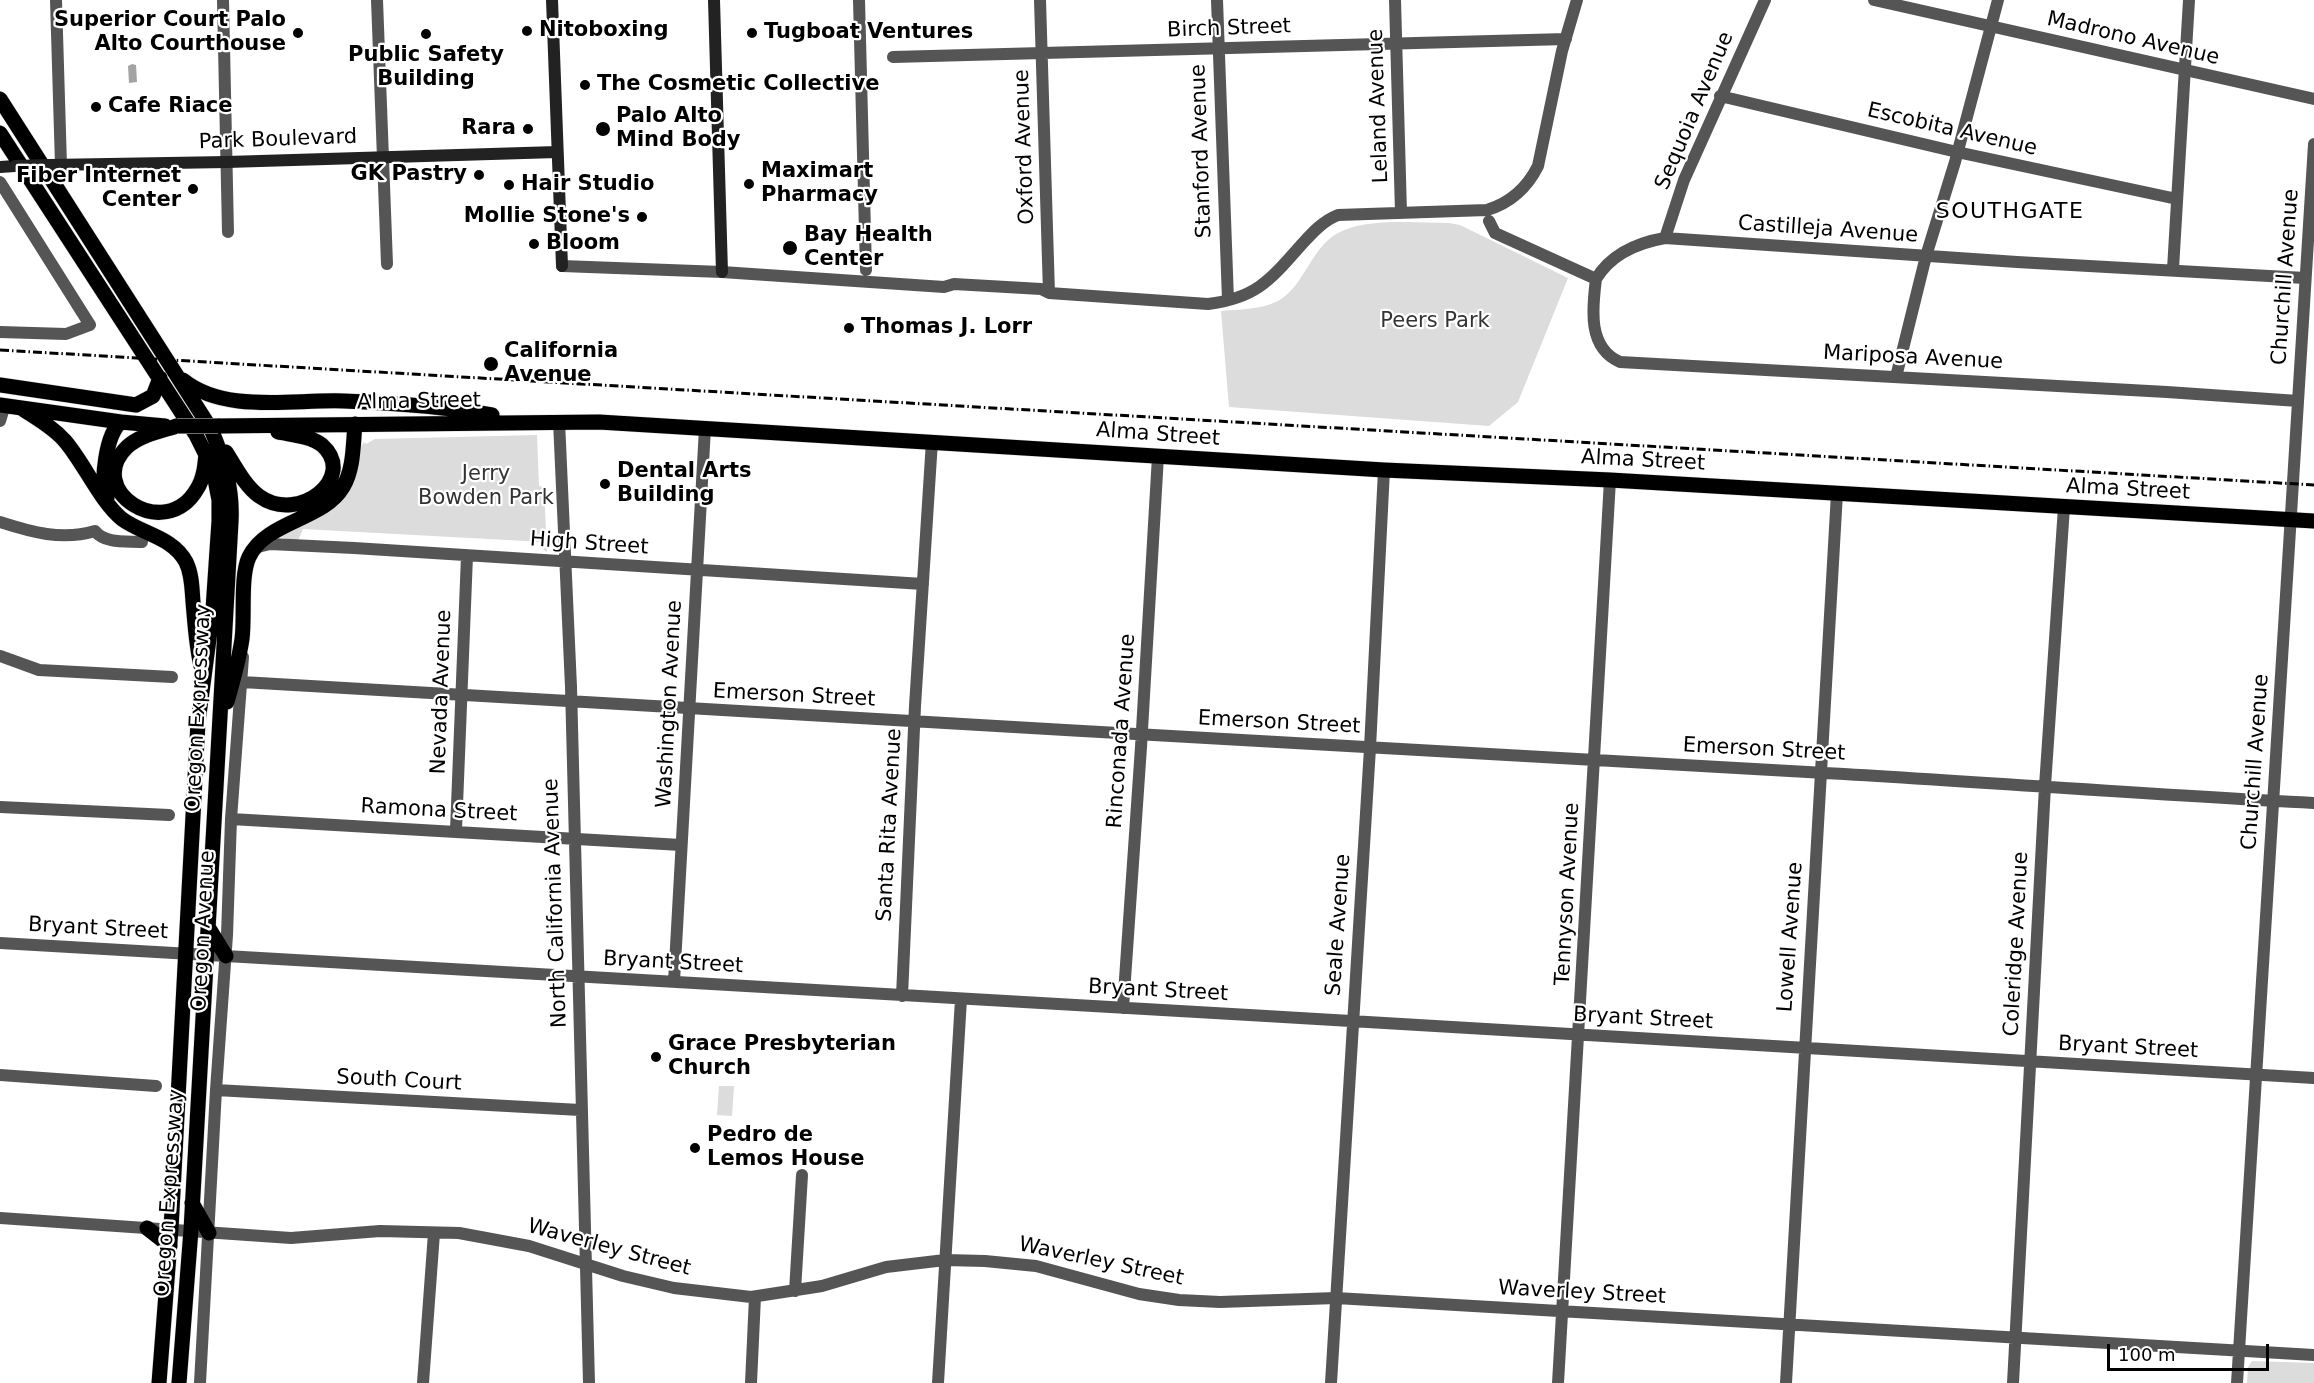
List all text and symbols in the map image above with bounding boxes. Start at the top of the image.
street label: Madrono Avenue [2044,7,2222,71]
place label: Superior Court Palo Alto Courthouse [54,8,286,58]
street label: Birch Street [1167,14,1291,44]
place label: Nitoboxing [539,18,668,44]
place label: Tugboat Ventures [764,20,973,46]
marker: Nitoboxing [520,24,534,38]
marker: Superior Court Palo Alto Courthouse [291,26,305,40]
marker: Tugboat Ventures [745,26,759,40]
marker: Public Safety Building [419,27,433,41]
street label: Leland Avenue [1364,28,1394,184]
street label: Sequoia Avenue [1650,28,1740,194]
place label: Public Safety Building [348,43,504,93]
street label: Stanford Avenue [1186,63,1218,239]
street label: Oxford Avenue [1010,69,1040,225]
place label: The Cosmetic Collective [597,72,879,98]
marker: The Cosmetic Collective [578,78,592,92]
place label: Cafe Riace [108,94,233,120]
street label: Escobita Avenue [1865,98,2039,162]
marker: Cafe Riace [89,100,103,114]
place label: Palo Alto Mind Body [616,104,741,154]
place label: Rara [461,116,516,142]
marker: Palo Alto Mind Body [594,120,612,138]
marker: Rara [521,122,535,136]
street label: Park Boulevard [198,125,358,155]
place label: Maximart Pharmacy [761,159,878,209]
place label: GK Pastry [351,162,467,188]
place label: Fiber Internet Center [16,164,181,214]
marker: GK Pastry [472,168,486,182]
place label: Hair Studio [521,172,654,198]
marker: Maximart Pharmacy [742,177,756,191]
marker: Hair Studio [502,178,516,192]
marker: Fiber Internet Center [186,182,200,196]
street label: Churchill Avenue [2267,188,2305,366]
district label: SOUTHGATE [1936,199,2084,225]
place label: Mollie Stone's [464,204,630,230]
marker: Mollie Stone's [635,210,649,224]
street label: Castilleja Avenue [1737,211,1919,249]
place label: Bay Health Center [804,223,933,273]
place label: Bloom [546,231,620,257]
marker: Bloom [527,237,541,251]
marker: Bay Health Center [781,239,799,257]
park label: Peers Park [1380,309,1490,335]
place label: Thomas J. Lorr [861,315,1032,341]
marker: Thomas J. Lorr [842,321,856,335]
place label: California Avenue [504,339,618,389]
street label: Mariposa Avenue [1822,341,2004,375]
marker: California Avenue [482,355,500,373]
street label: Alma Street [357,388,481,416]
street label: Alma Street [1095,418,1221,452]
street label: Alma Street [1580,445,1706,477]
place label: Dental Arts Building [617,459,751,509]
park label: Jerry Bowden Park [418,462,554,512]
street label: Alma Street [2065,474,2191,506]
marker: Dental Arts Building [598,477,612,491]
street label: High Street [529,527,649,561]
street label: Washington Avenue [652,599,688,809]
street label: Oregon Expressway [181,603,217,813]
street label: Nevada Avenue [427,609,457,775]
street label: Rinconada Avenue [1103,633,1141,829]
street label: Churchill Avenue [2237,673,2275,851]
street label: Emerson Street [712,679,876,713]
street label: Emerson Street [1197,706,1361,740]
street label: Santa Rita Avenue [872,728,908,922]
street label: Emerson Street [1682,733,1846,767]
street label: North California Avenue [539,778,573,1028]
street label: Ramona Street [360,794,518,828]
street label: Tennyson Avenue [1551,802,1585,986]
street label: Oregon Avenue [187,850,221,1012]
street label: Coleridge Avenue [2000,851,2034,1037]
street label: Seale Avenue [1321,853,1357,997]
street label: Lowell Avenue [1773,861,1809,1013]
street label: Bryant Street [27,913,169,945]
street label: Bryant Street [602,947,744,979]
street label: Bryant Street [1087,975,1229,1007]
street label: Bryant Street [1572,1003,1714,1035]
place label: Grace Presbyterian Church [668,1032,896,1082]
street label: Bryant Street [2057,1032,2199,1064]
marker: Grace Presbyterian Church [649,1050,663,1064]
street label: South Court [336,1065,462,1097]
street label: Oregon Expressway [150,1088,190,1298]
place label: Pedro de Lemos House [707,1123,864,1173]
marker: Pedro de Lemos House [688,1141,702,1155]
street label: Waverley Street [525,1214,693,1282]
street label: Waverley Street [1016,1232,1186,1292]
street label: Waverley Street [1497,1276,1667,1310]
scale bar [2110,1332,2272,1370]
text: 100 m [2118,1344,2176,1365]

